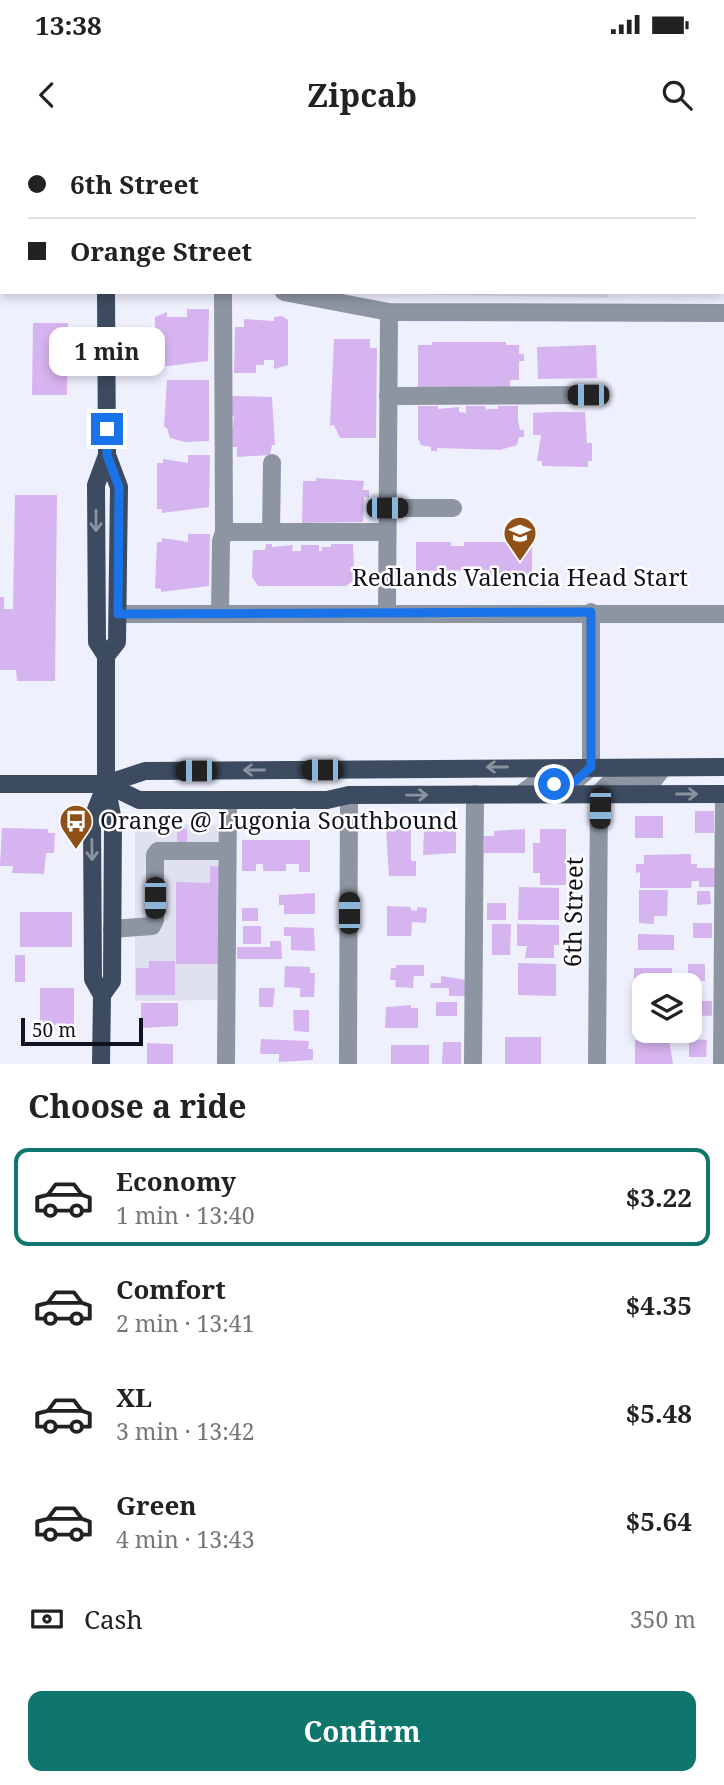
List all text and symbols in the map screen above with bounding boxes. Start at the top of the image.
text: 13:38 [35,7,102,43]
text: Zipcab [307,73,417,116]
icon: back [28,76,66,114]
icon: search [658,76,696,114]
text: 6th Street [70,166,199,202]
text: Orange Street [70,233,252,269]
callout: 1 min [49,328,165,376]
text: 1 min [74,335,140,367]
car [568,385,610,406]
route end [91,413,123,445]
car [367,498,409,519]
one-way arrow [89,509,103,532]
school or university icon: Redlands Valencia Head Start [501,514,539,563]
place label: Redlands Valencia Head Start [352,560,688,593]
car [302,760,344,781]
one-way arrow [486,760,509,774]
car [176,761,218,782]
one-way arrow [242,764,265,777]
route start [538,768,570,800]
car [590,787,611,829]
one-way arrow [675,787,698,801]
one-way arrow [406,788,429,802]
bus stop icon: Orange @ Lugonia Southbound [57,802,95,851]
place label: Orange @ Lugonia Southbound [100,803,458,836]
one-way arrow [85,838,99,861]
street label: 6th Street [555,857,590,967]
car [145,877,166,919]
car [339,892,360,934]
map controls [632,973,702,1043]
button: layers [632,973,702,1043]
scale bar [21,1015,144,1047]
text: 50 m [32,1017,76,1043]
text: Choose a ride [28,1084,247,1127]
text: Economy [116,1163,236,1199]
icon: car [32,1166,95,1229]
text: $3.22 [626,1179,692,1215]
text: 1 min · 13:40 [116,1199,254,1231]
text: Comfort [116,1271,226,1307]
icon: car [32,1274,95,1337]
text: $4.35 [626,1287,692,1323]
text: 2 min · 13:41 [116,1307,254,1339]
text: XL [116,1379,152,1415]
icon: car [32,1382,95,1445]
text: $5.48 [626,1395,692,1431]
text: 3 min · 13:42 [116,1415,254,1447]
text: Green [116,1487,197,1523]
icon: car [32,1490,95,1553]
text: $5.64 [626,1503,692,1539]
text: 4 min · 13:43 [116,1523,254,1555]
icon: cash [28,1600,66,1638]
text: Cash [84,1601,143,1637]
text: 350 m [630,1603,696,1635]
button: Confirm [28,1691,696,1771]

